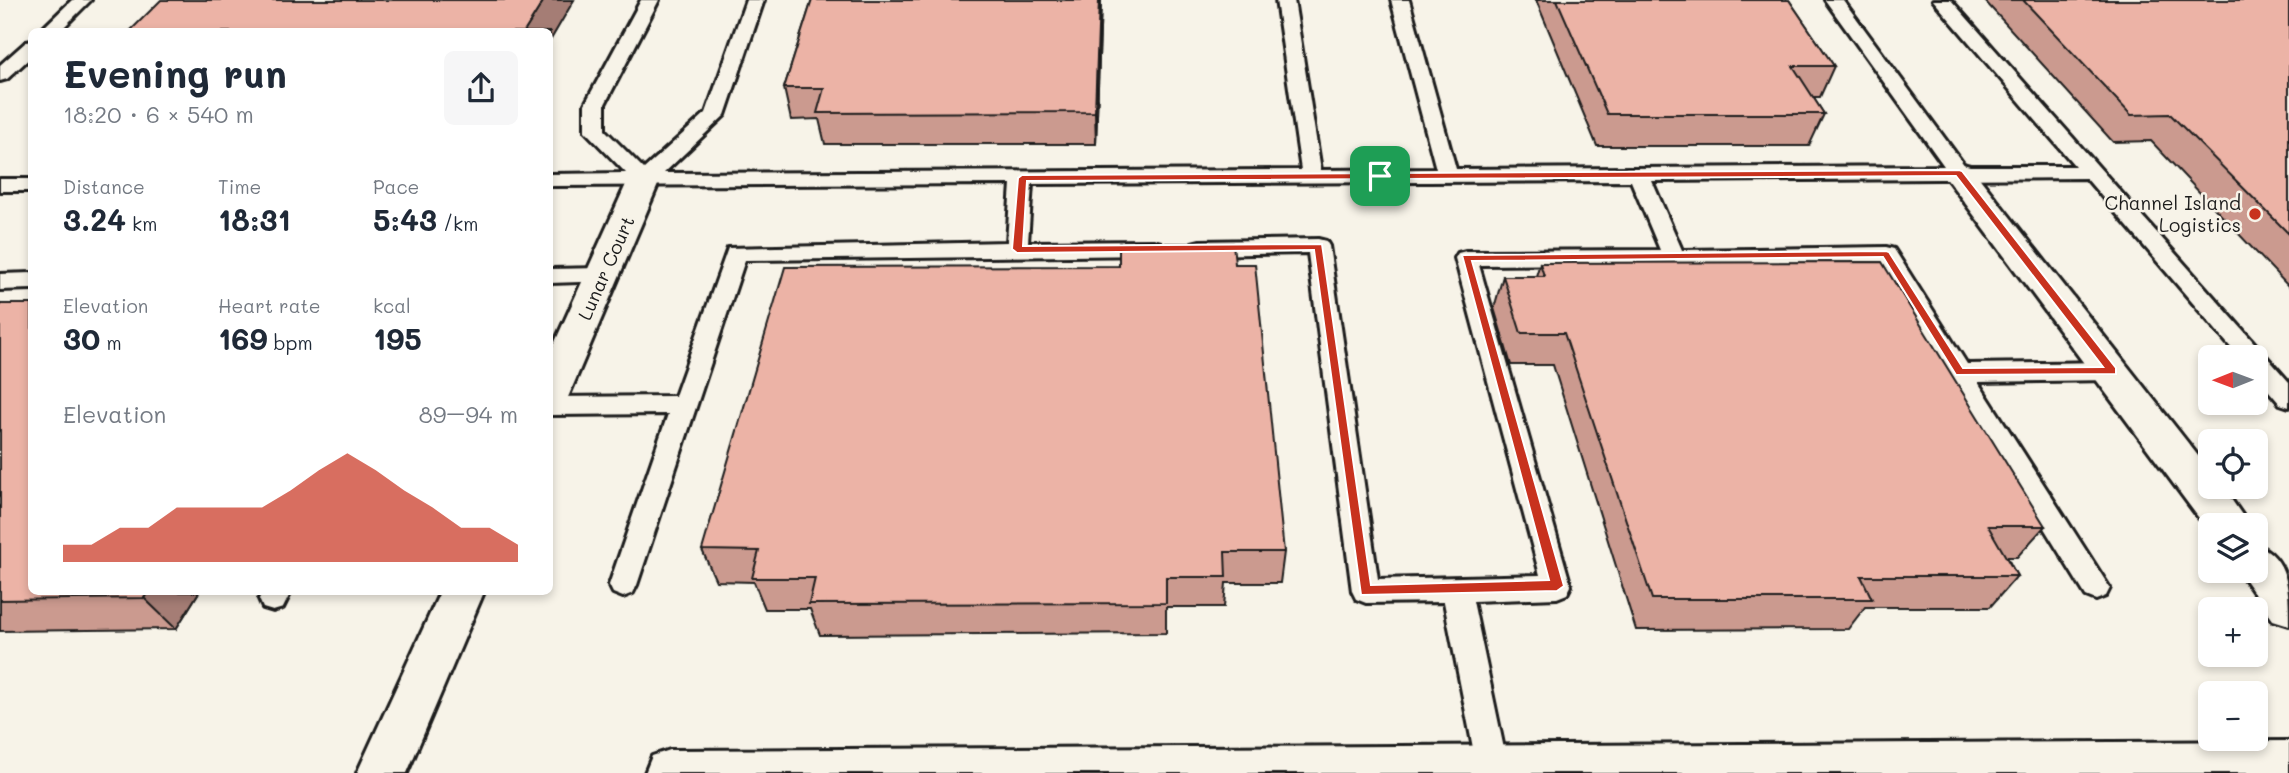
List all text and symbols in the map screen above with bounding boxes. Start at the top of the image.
text: Evening run [63,48,287,98]
button: share [444,51,518,125]
text: 18:20 · 6 × 540 m [63,99,254,129]
pin [1350,146,1410,206]
icon: arrive [1361,157,1399,195]
text: Distance [63,174,145,199]
text: Time [218,174,261,199]
text: Pace [373,174,419,199]
place label: Channel Island Logistics [2104,190,2241,237]
text: 3.24 [63,199,126,239]
text: 18:31 [218,199,291,239]
text: 5:43 [373,199,437,239]
marker: Channel Island Logistics [2247,206,2263,222]
text: km [126,211,157,236]
text: /km [437,211,478,236]
street label: Lunar Court [571,212,640,324]
text: Elevation [63,293,148,318]
text: Heart rate [218,293,321,318]
text: kcal [373,293,411,318]
text: 30 [63,318,100,358]
text: 169 [218,318,267,358]
text: 195 [373,318,422,358]
text: m [100,330,122,355]
text: bpm [267,330,313,355]
north arrow [2198,345,2268,415]
map controls [2198,345,2268,751]
text: Elevation [63,399,166,429]
text: 89–94 m [419,399,518,429]
button: locate [2198,429,2268,499]
button: layers [2198,513,2268,583]
button: + [2198,597,2268,667]
button: − [2198,681,2268,751]

